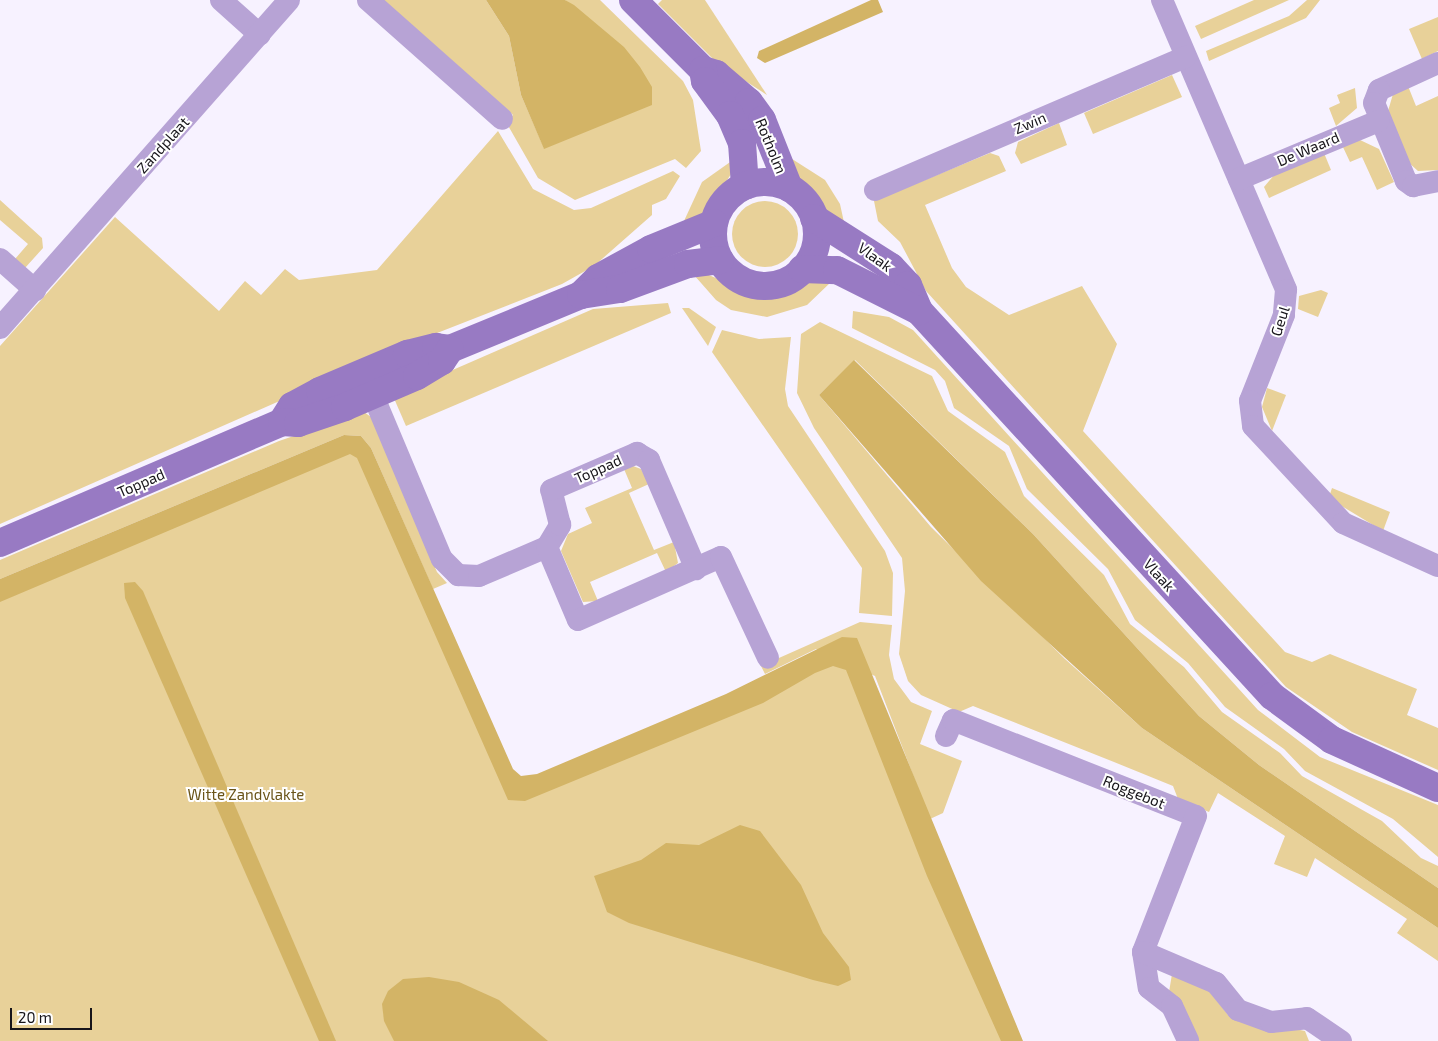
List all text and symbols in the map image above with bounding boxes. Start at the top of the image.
street label: Zwin [1011,108,1049,138]
street label: Zandplaat [133,113,193,177]
street label: Rotholm [752,116,790,176]
street label: De Waard [1274,128,1342,170]
street label: Vlaak [854,239,896,275]
street label: Geul [1267,304,1293,338]
street label: Toppad [572,451,624,487]
street label: Toppad [115,465,167,501]
street label: Vlaak [1140,555,1178,595]
street label: Roggebot [1100,771,1168,813]
park label: Witte Zandvlakte [188,786,304,804]
scale bar [12,998,95,1030]
text: 20 m [18,1008,52,1026]

